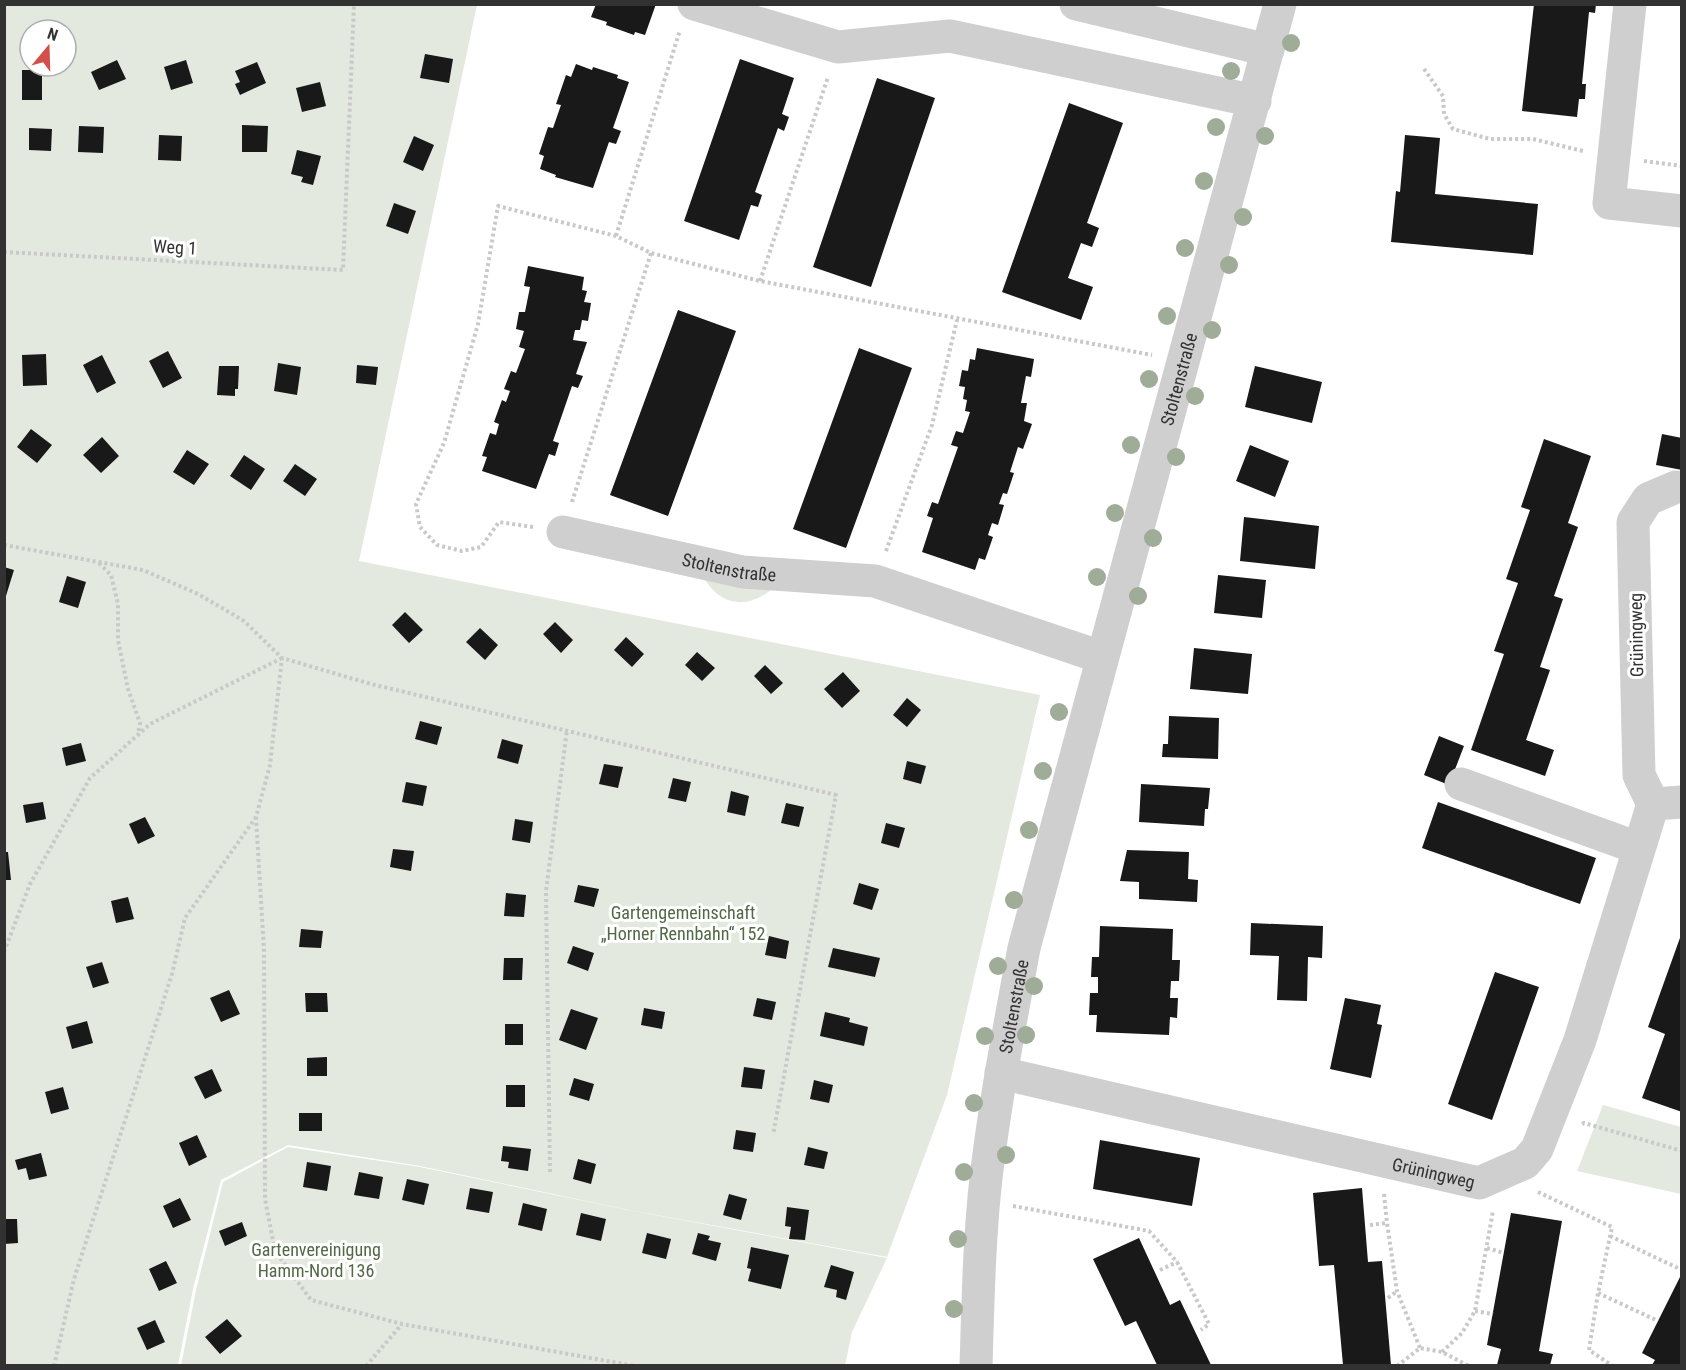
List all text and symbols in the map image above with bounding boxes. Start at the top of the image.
north arrow [18,18,78,78]
text: N [45,24,60,45]
street label: Weg 1 [153,235,197,259]
street label: Stoltenstraße [1156,330,1201,428]
street label: Stoltenstraße [680,548,777,585]
street label: Grüningweg [1625,593,1647,677]
park label: Gartengemeinschaft „Horner Rennbahn“ 152 [601,902,765,944]
street label: Stoltenstraße [994,958,1032,1055]
street label: Grüningweg [1390,1153,1477,1192]
park label: Gartenvereinigung Hamm-Nord 136 [251,1239,381,1281]

